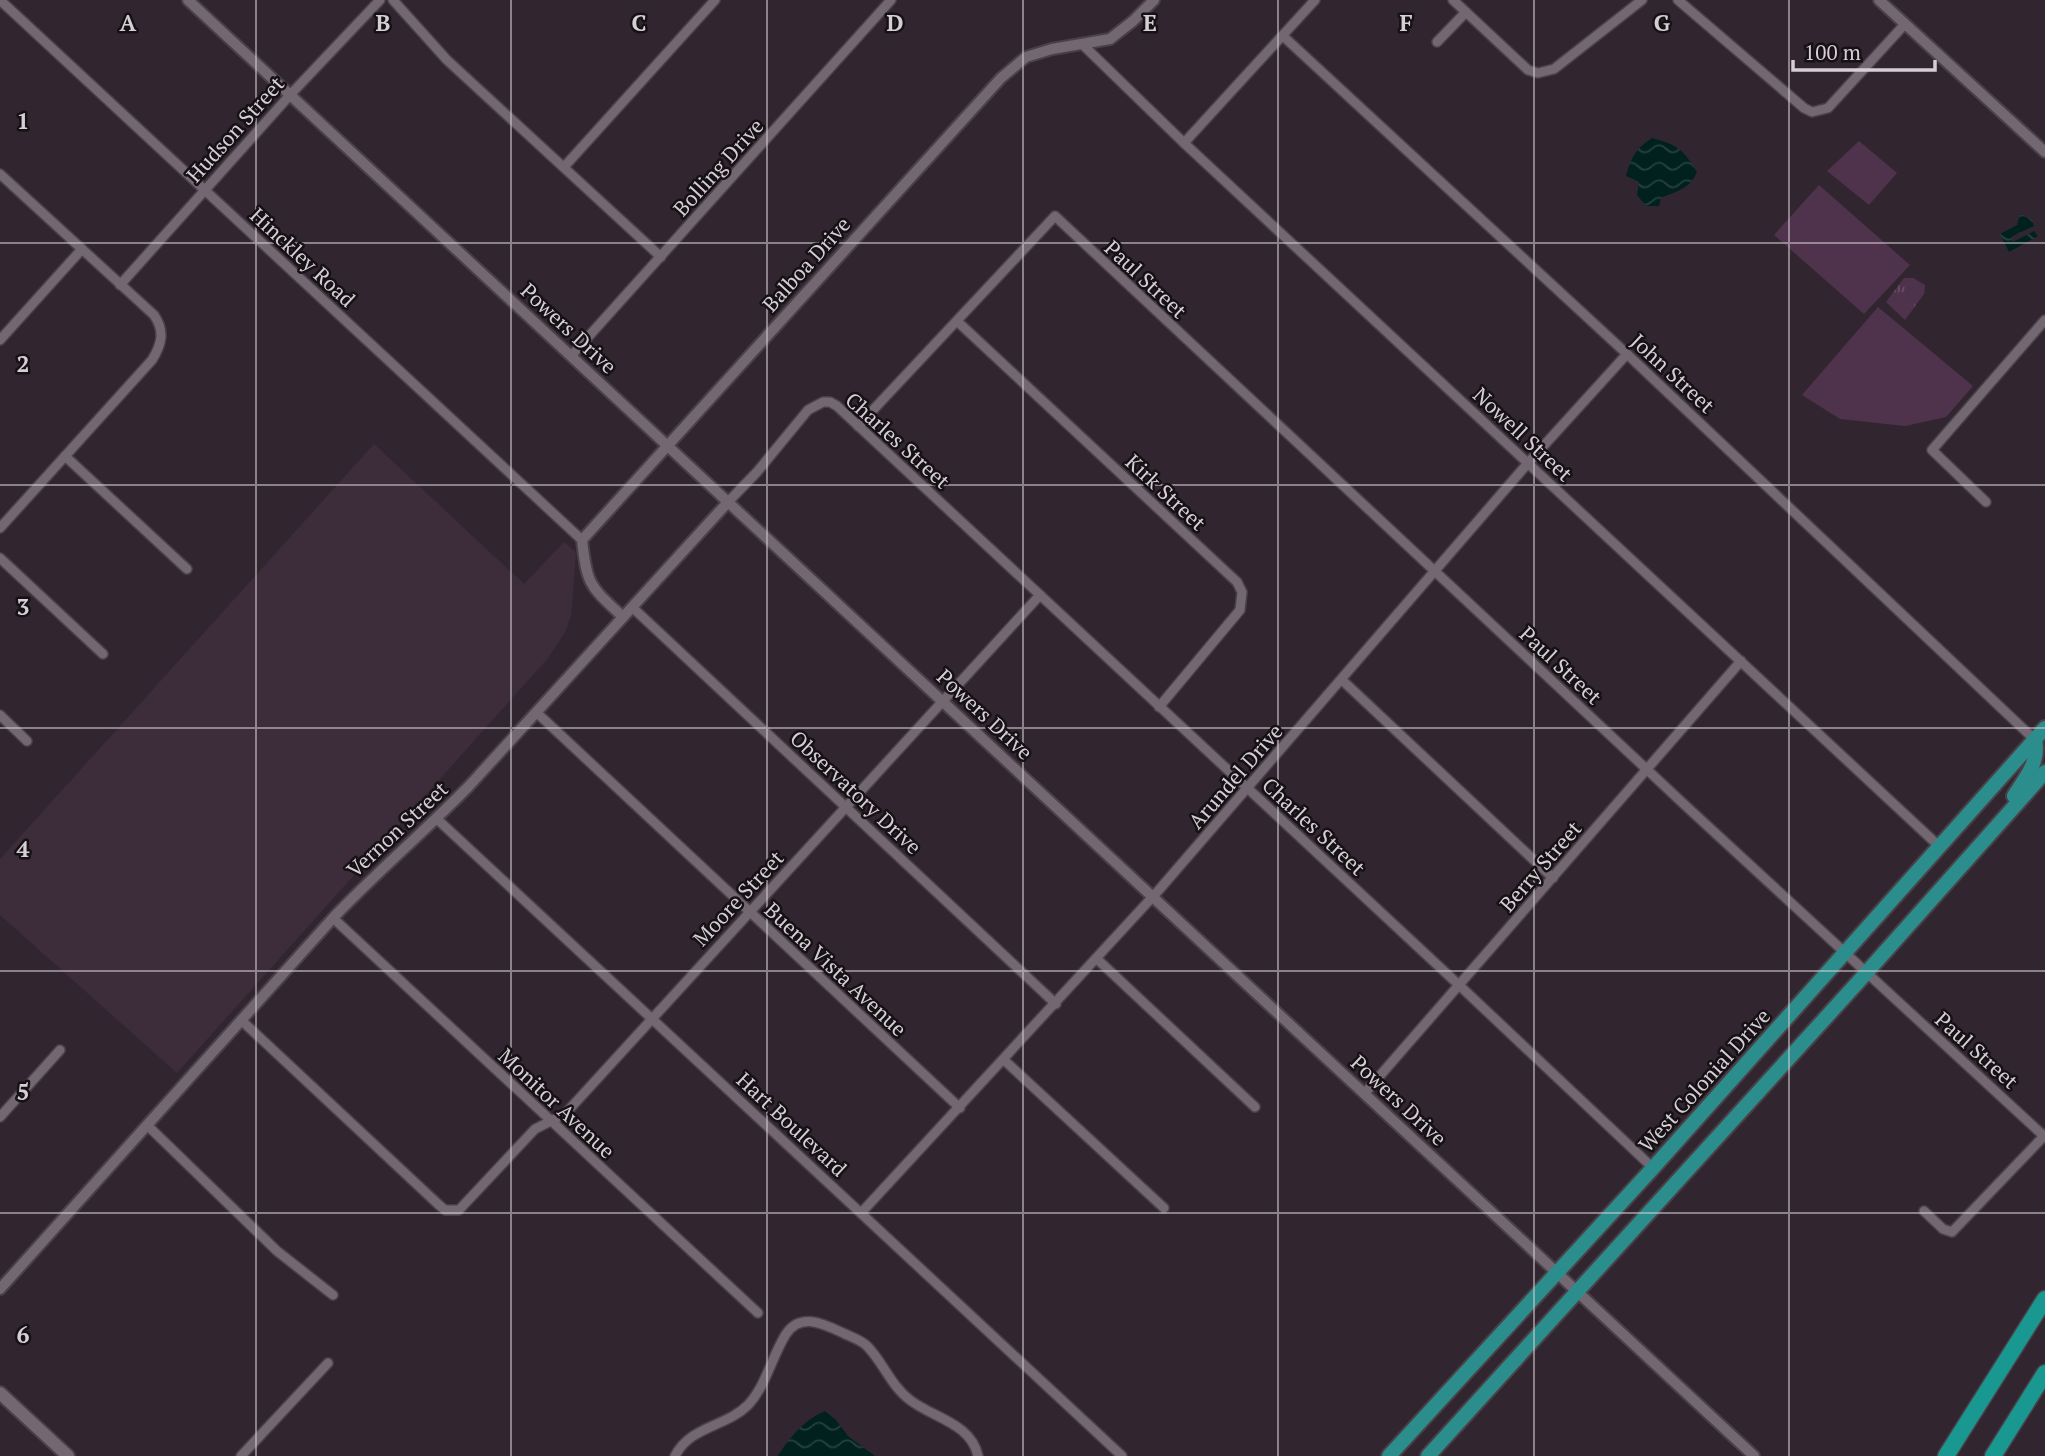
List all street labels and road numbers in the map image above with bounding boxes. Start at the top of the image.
street label: Hudson Street [180,70,290,188]
street label: Bolling Drive [667,112,769,222]
street label: Hinckley Road [245,201,362,313]
street label: Balboa Drive [756,211,856,317]
street label: Paul Street [1099,234,1193,324]
street label: Powers Drive [515,276,623,380]
street label: John Street [1625,327,1721,419]
street label: Nowell Street [1467,381,1579,487]
street label: Charles Street [840,386,956,495]
street label: Kirk Street [1120,448,1212,536]
street label: Paul Street [1514,620,1608,710]
street label: Powers Drive [931,662,1039,766]
street label: Arundel Drive [1182,718,1288,834]
street label: Observatory Drive [784,724,928,860]
street label: Charles Street [1256,771,1372,881]
street label: Vernon Street [340,775,454,883]
street label: Berry Street [1493,815,1587,917]
street label: Moore Street [686,844,790,952]
street label: Buena Vista Avenue [759,896,913,1042]
street label: West Colonial Drive [1632,1002,1776,1158]
street label: Paul Street [1930,1005,2025,1095]
street label: Monitor Avenue [493,1042,621,1164]
street label: Powers Drive [1345,1048,1453,1152]
street label: Hart Boulevard [731,1066,853,1183]

